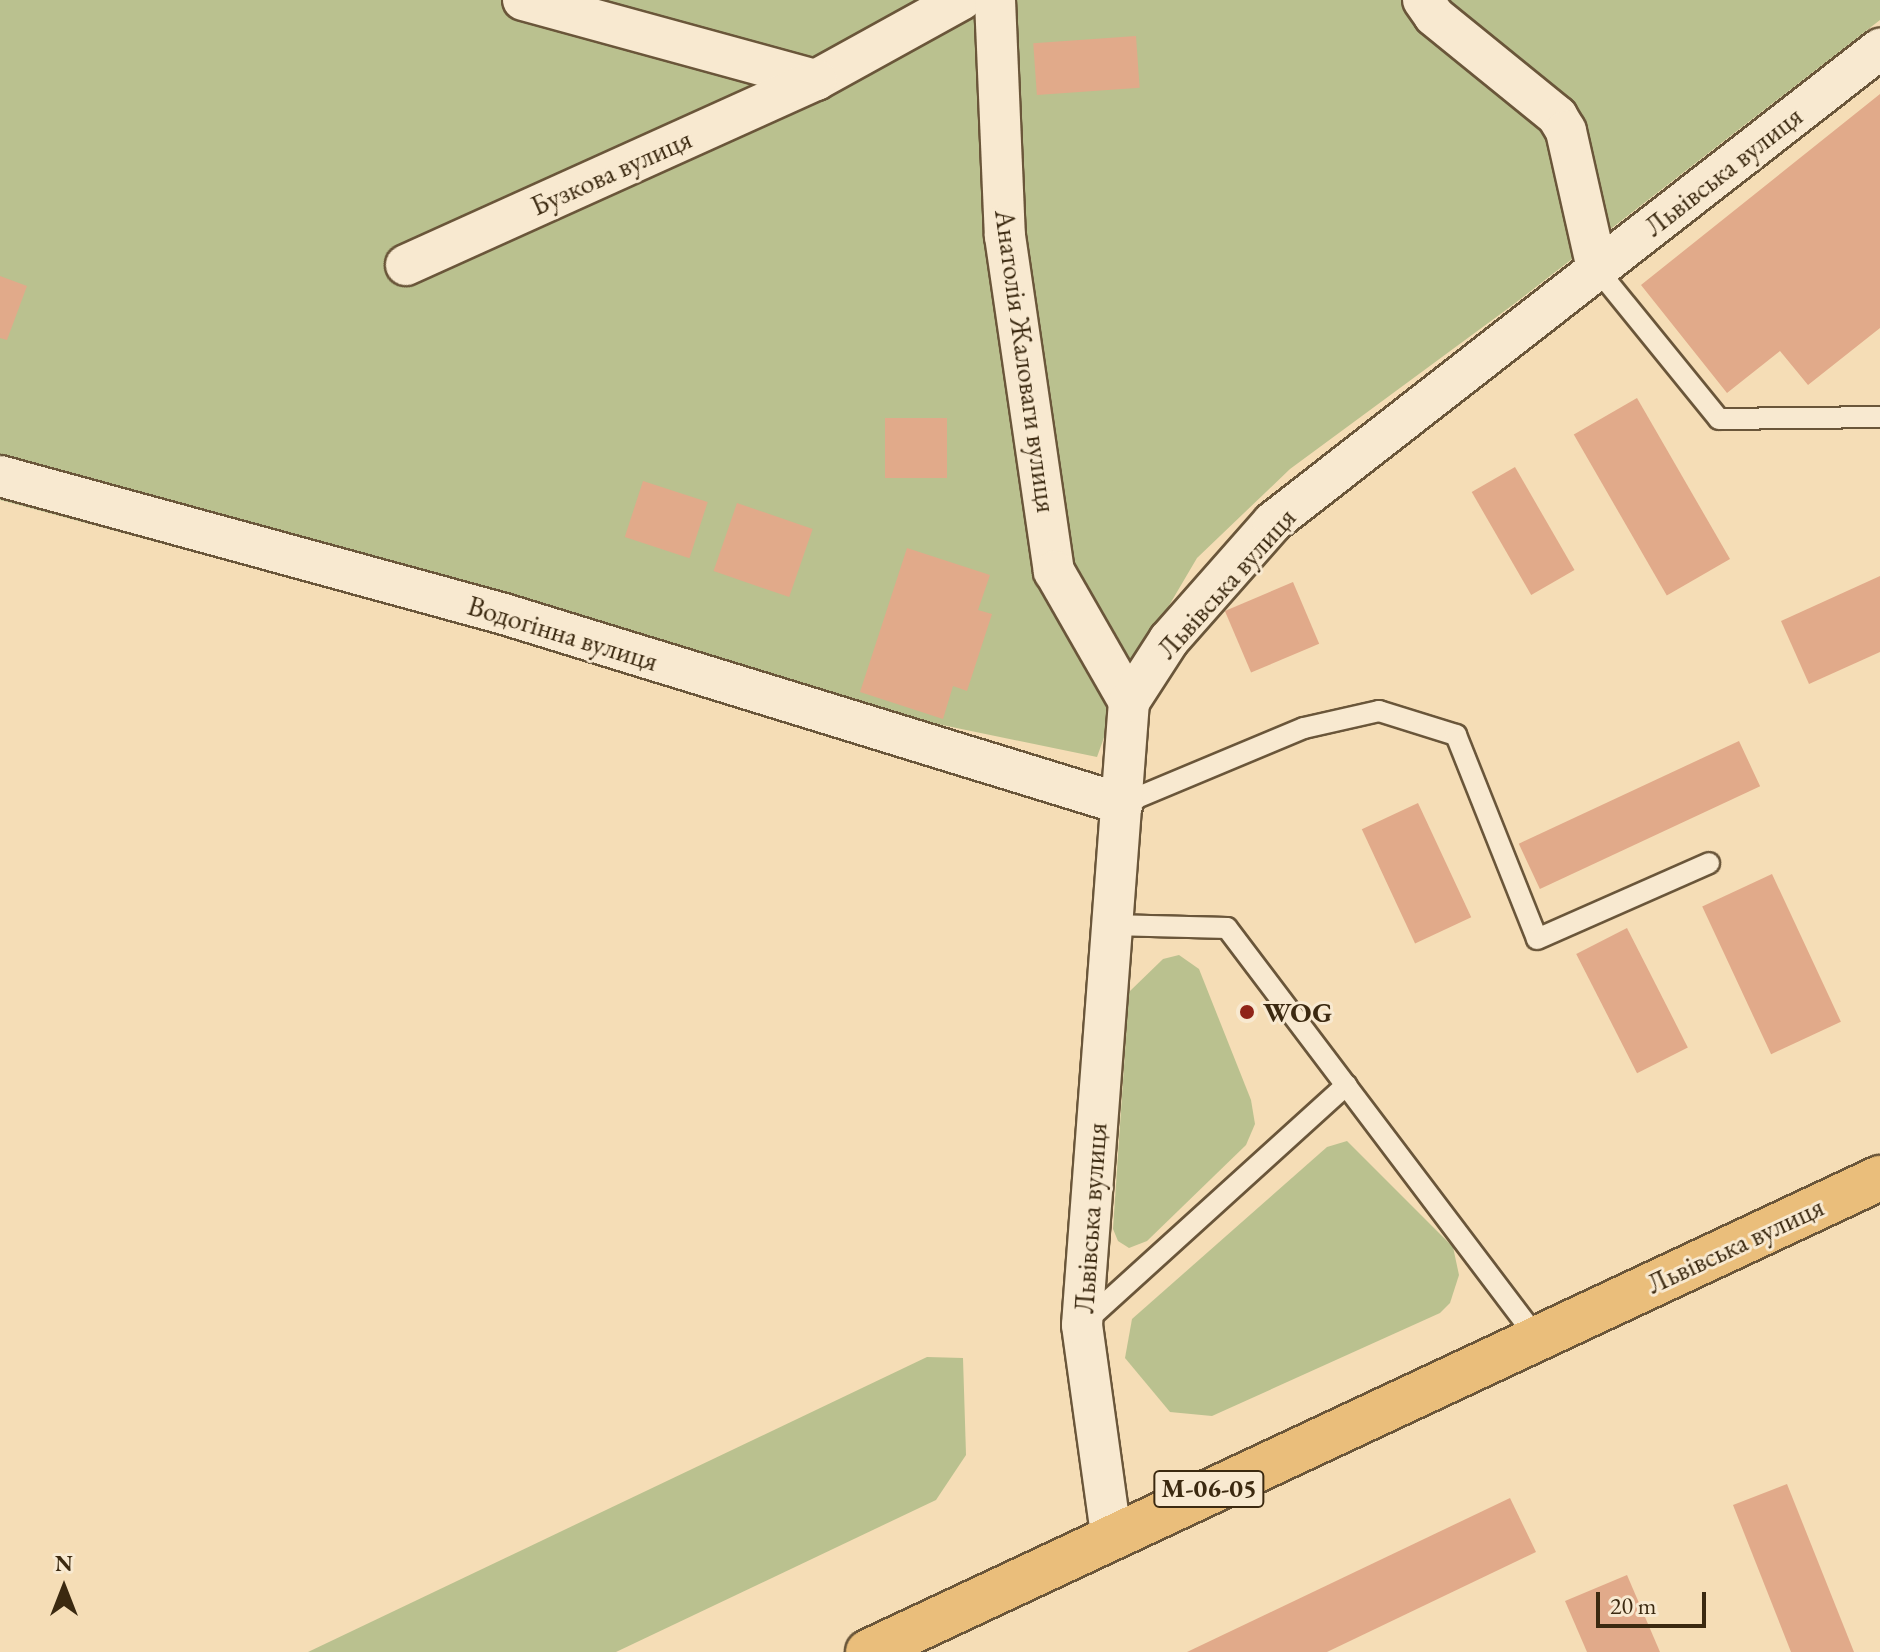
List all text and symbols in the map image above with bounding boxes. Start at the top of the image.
street label: Львівська вулиця [1637,99,1809,243]
street label: Бузкова вулиця [525,122,697,222]
street label: Анатолія Жаловаги вулиця [988,207,1064,515]
street label: Львівська вулиця [1150,501,1302,665]
street label: Водогінна вулиця [464,588,662,678]
place label: WOG [1263,995,1332,1029]
marker: WOG [1238,1003,1256,1021]
street label: Львівська вулиця [1067,1121,1113,1315]
street label: Львівська вулиця [1641,1189,1829,1301]
road number: М-06-05 [1153,1467,1265,1511]
north arrow [24,1548,104,1628]
text: N [55,1549,73,1578]
scale bar [1600,1576,1710,1626]
text: 20 m [1610,1590,1657,1621]

